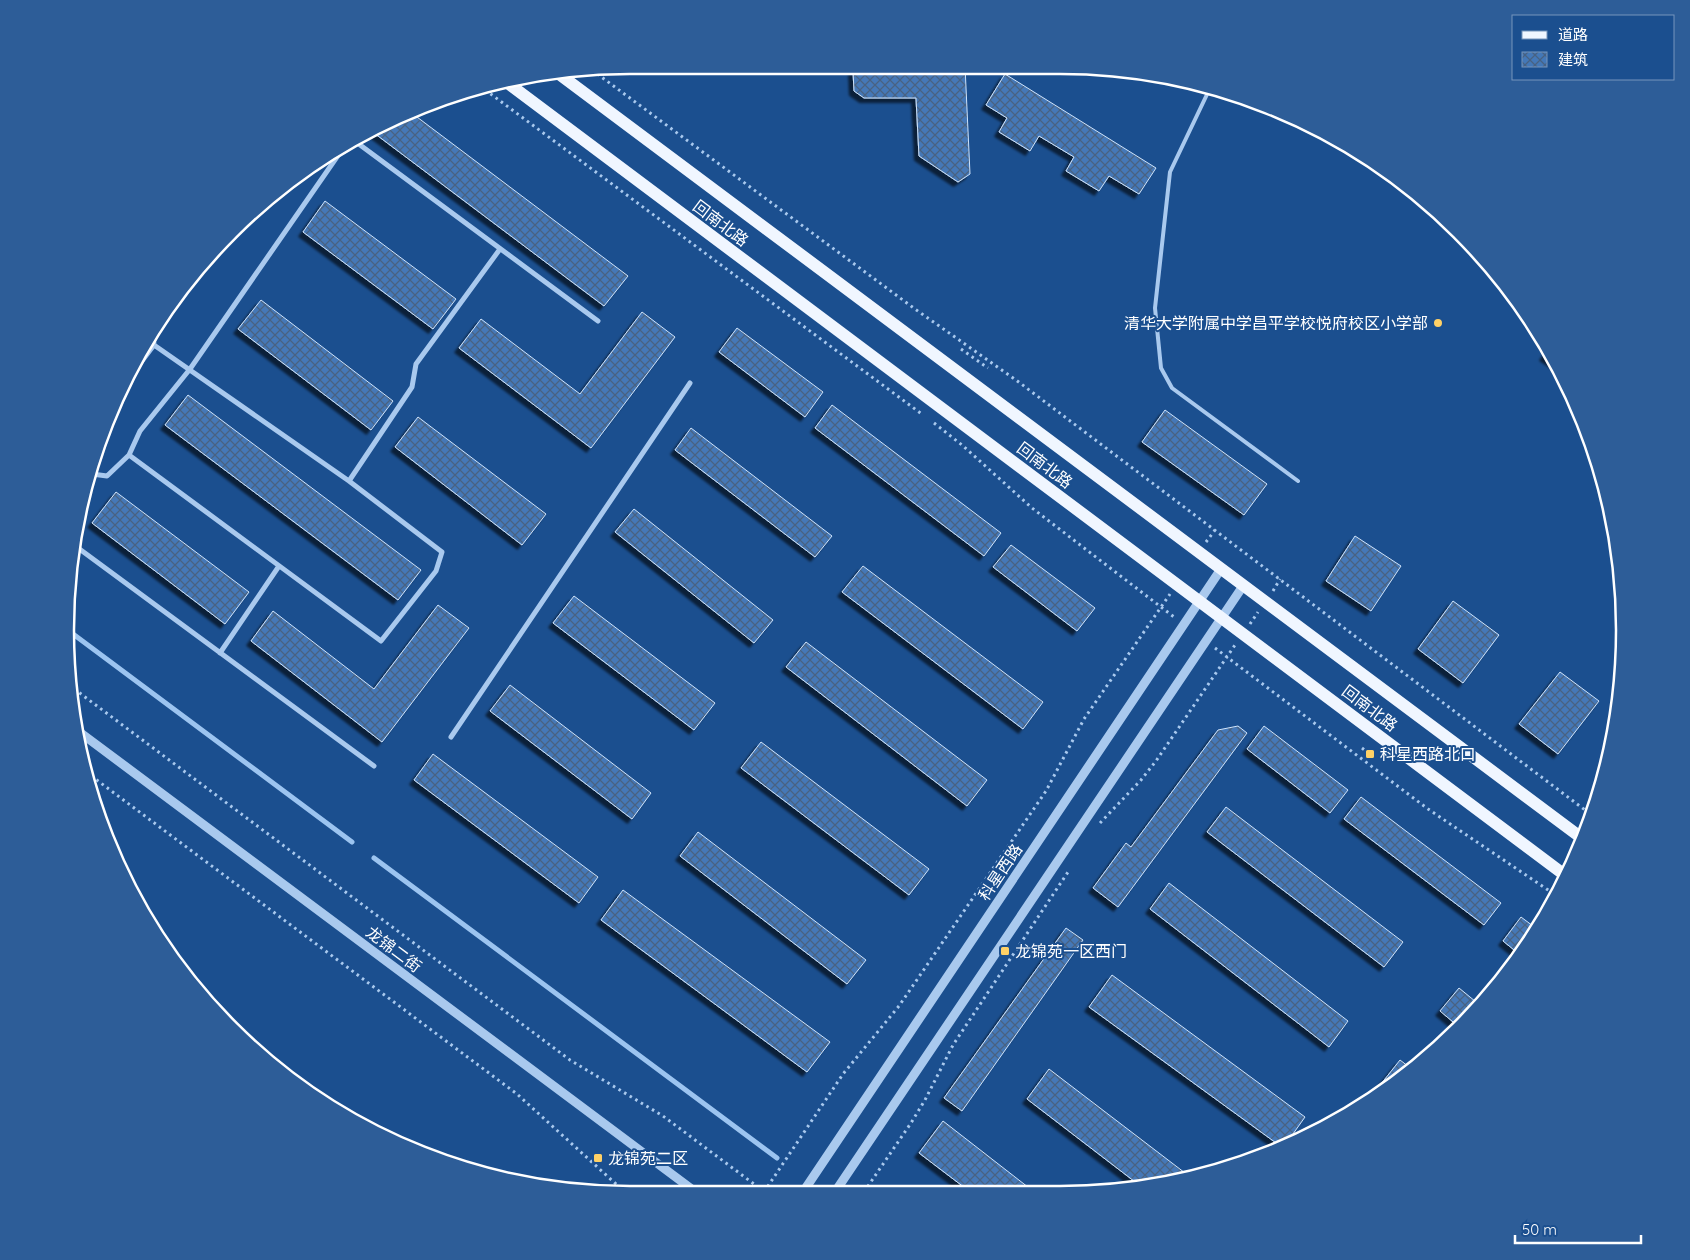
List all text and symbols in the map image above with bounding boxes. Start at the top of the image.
legend [1512,15,1675,80]
text: 道路 [1558,25,1588,44]
text: 建筑 [1558,50,1588,69]
street label: 回南北路 [689,196,753,250]
place label: 清华大学附属中学昌平学校悦府校区小学部 [1124,313,1428,333]
marker: 清华大学附属中学昌平学校悦府校区小学部 [1432,317,1444,329]
street label: 回南北路 [1013,438,1077,492]
street label: 回南北路 [1338,681,1402,735]
place label: 科星西路北口 [1380,744,1476,764]
marker: 科星西路北口 [1364,748,1376,760]
street label: 科星西路 [974,840,1026,904]
street label: 龙锦二街 [362,922,426,976]
place label: 龙锦苑一区西门 [1015,941,1127,961]
marker: 龙锦苑一区西门 [999,945,1011,957]
place label: 龙锦苑二区 [608,1148,688,1168]
marker: 龙锦苑二区 [592,1152,604,1164]
scale bar [1515,1212,1641,1244]
text: 50 m [1522,1220,1557,1239]

